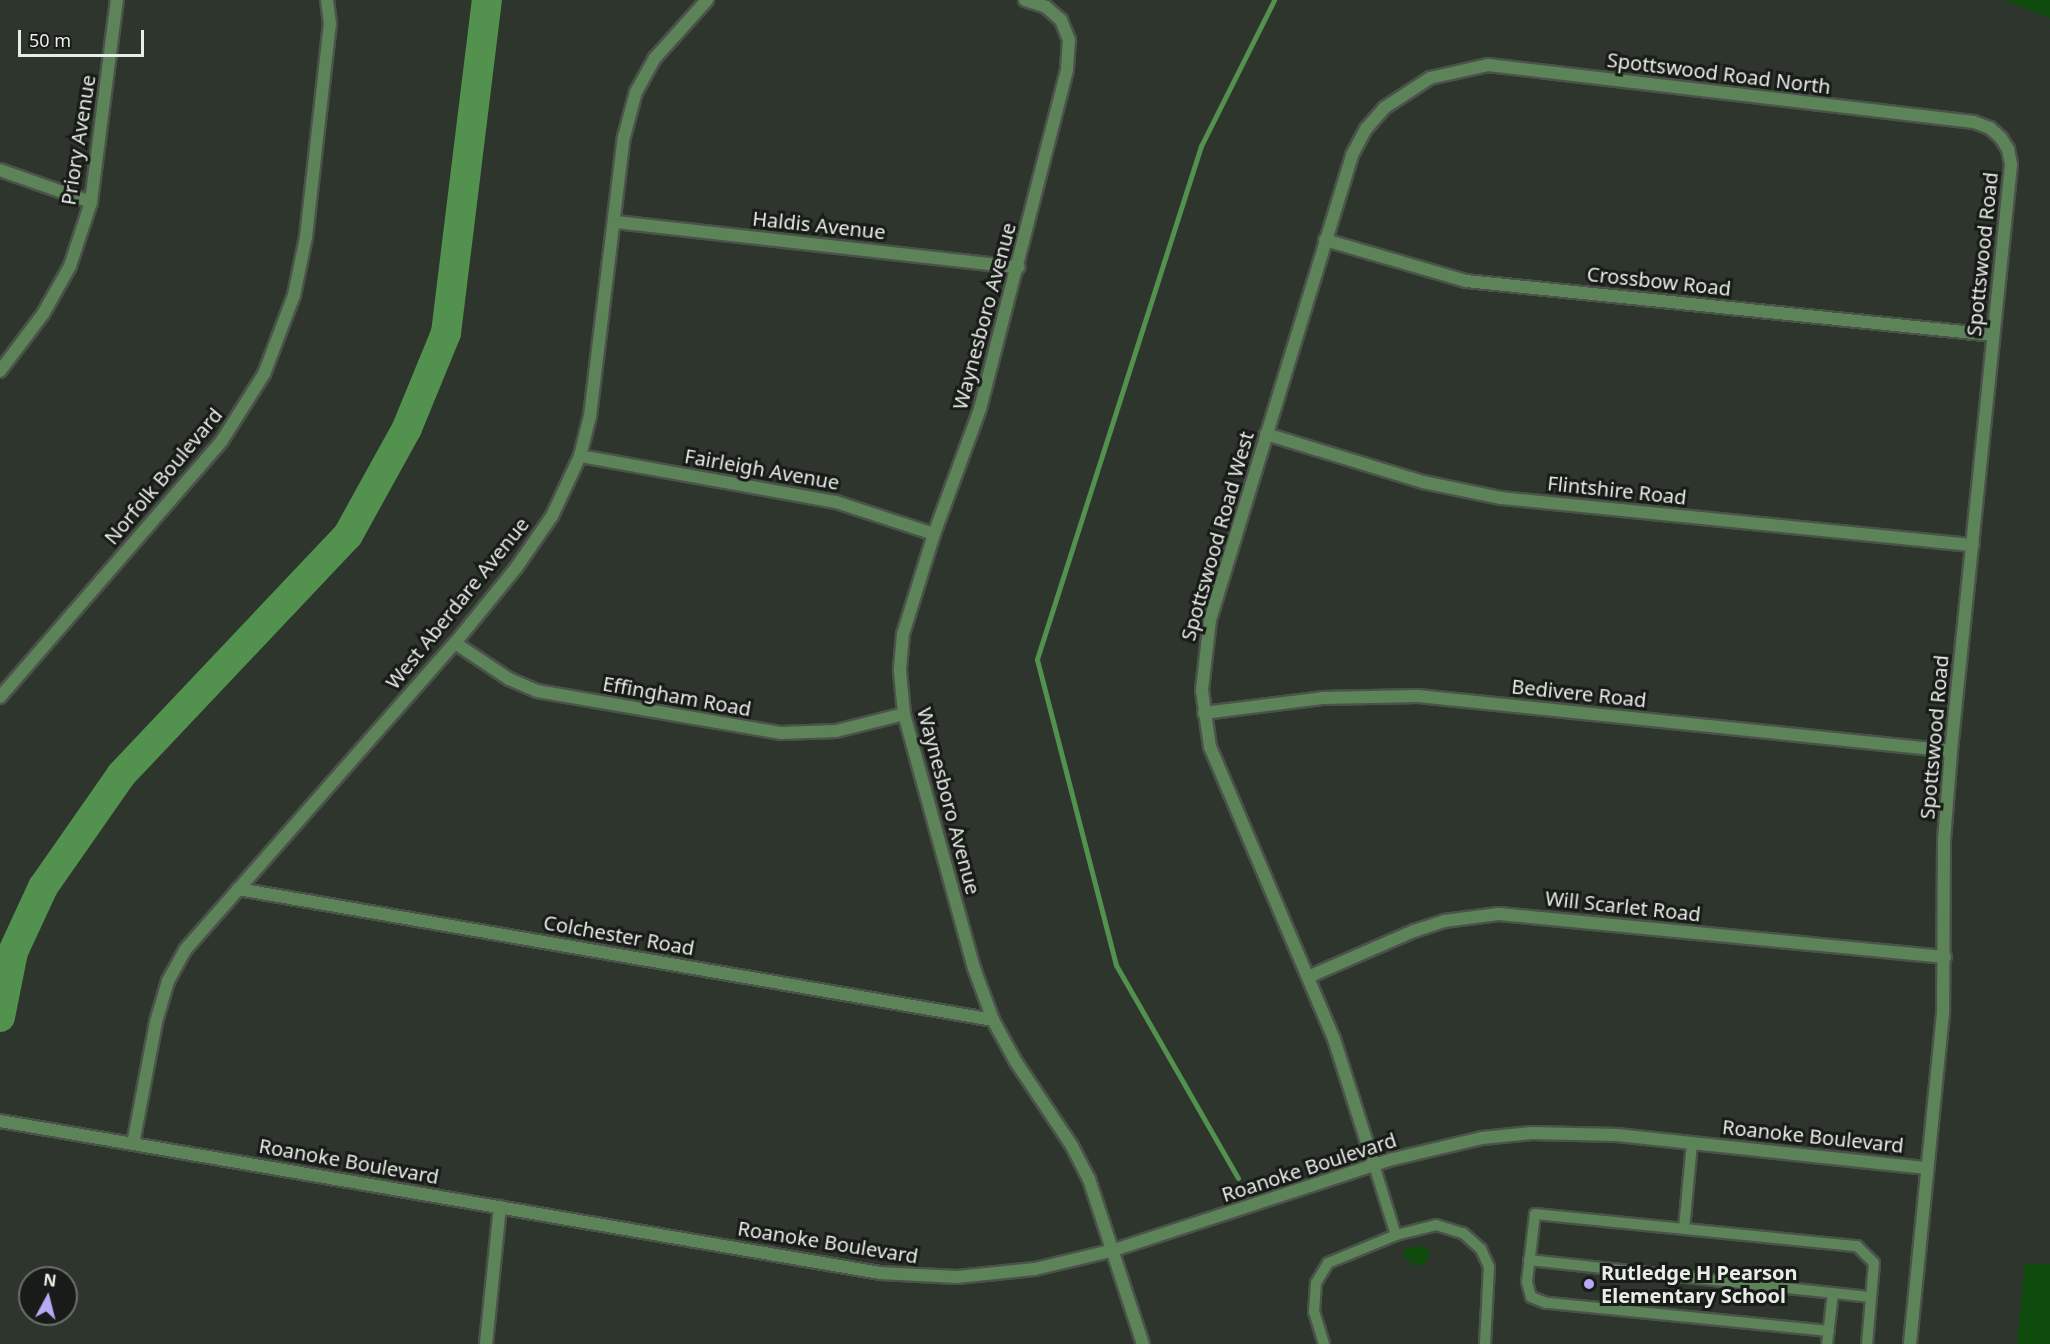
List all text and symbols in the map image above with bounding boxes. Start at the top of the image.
scale bar [21,18,147,56]
text: 50 m [29,28,71,52]
street label: Spottswood Road North [1606,47,1832,99]
street label: Priory Avenue [56,73,100,207]
street label: Spottswood Road [1961,171,2003,337]
street label: Haldis Avenue [751,206,887,244]
street label: Waynesboro Avenue [947,220,1021,412]
street label: Crossbow Road [1586,262,1732,300]
street label: Norfolk Boulevard [99,403,227,549]
street label: Spottswood Road West [1176,429,1258,643]
street label: Fairleigh Avenue [683,444,841,494]
street label: Flintshire Road [1546,471,1688,509]
street label: West Aberdare Avenue [380,512,534,694]
street label: Spottswood Road [1915,654,1953,820]
street label: Effingham Road [601,671,753,721]
street label: Bedivere Road [1510,674,1648,712]
street label: Waynesboro Avenue [912,705,986,897]
street label: Will Scarlet Road [1544,886,1702,926]
street label: Colchester Road [542,910,696,960]
street label: Roanoke Boulevard [1721,1115,1905,1157]
street label: Roanoke Boulevard [1219,1127,1399,1207]
street label: Roanoke Boulevard [257,1133,441,1189]
street label: Roanoke Boulevard [736,1216,920,1268]
place label: Rutledge H Pearson Elementary School [1601,1260,1797,1307]
north arrow [18,1266,78,1326]
text: N [42,1268,58,1292]
marker: Rutledge H Pearson Elementary School [1582,1277,1596,1291]

